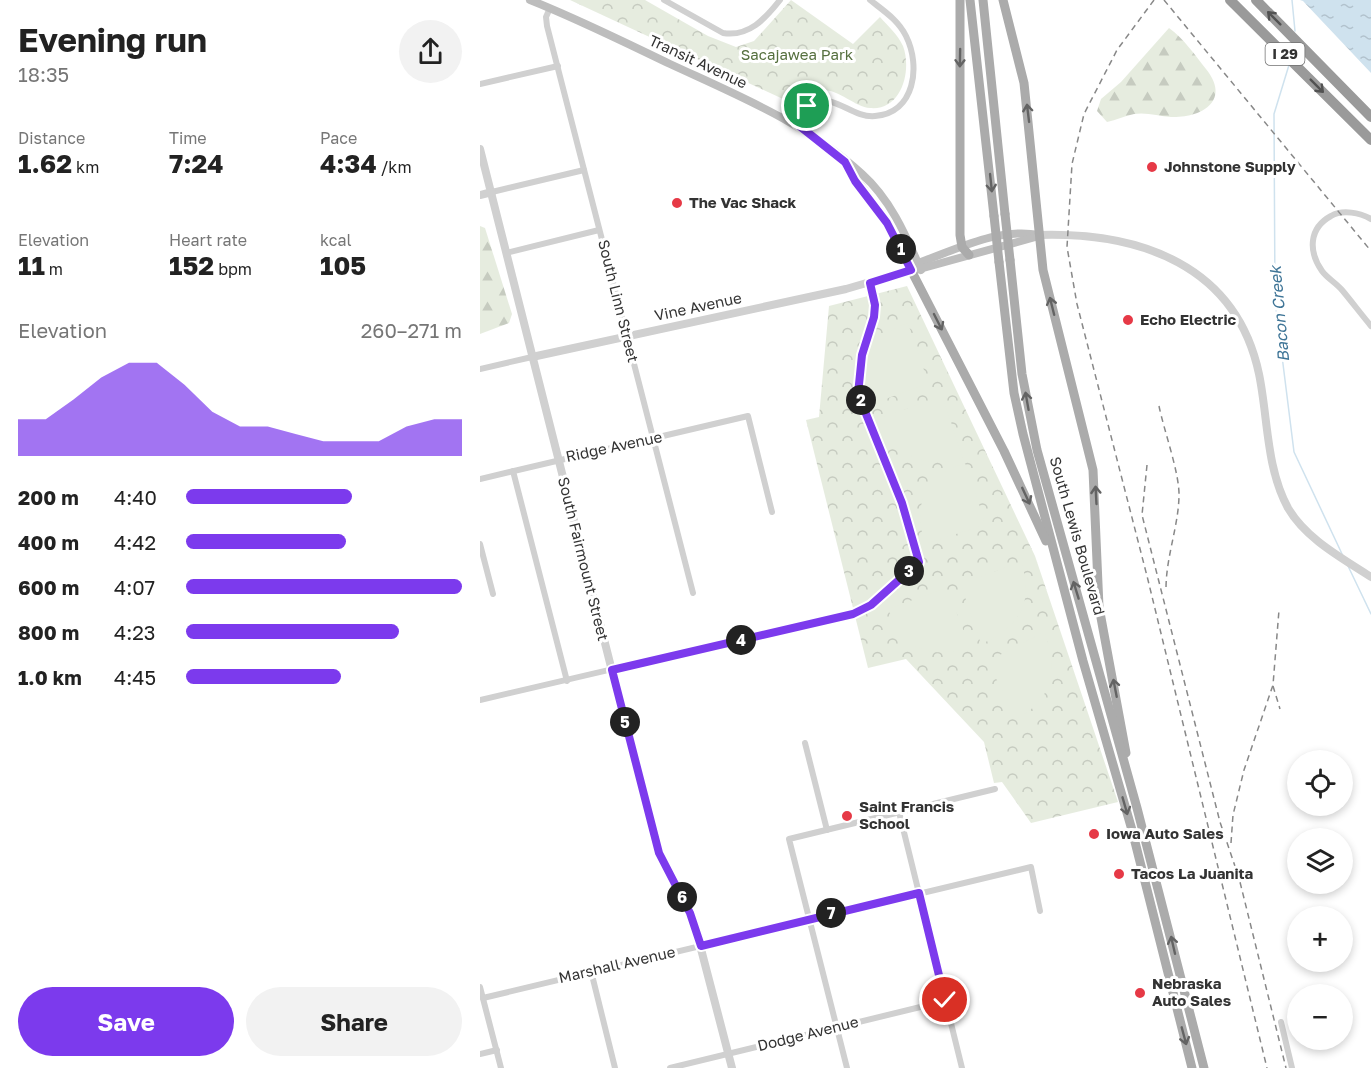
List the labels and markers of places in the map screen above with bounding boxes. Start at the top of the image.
pin [781,80,832,131]
place label: Johnstone Supply [1164,157,1296,175]
marker: Johnstone Supply [1145,160,1159,174]
place label: The Vac Shack [689,193,797,211]
marker: The Vac Shack [670,196,684,210]
pin: 1 [886,234,916,264]
place label: Echo Electric [1140,310,1236,328]
marker: Echo Electric [1121,313,1135,327]
pin: 2 [846,385,876,415]
pin: 3 [894,556,924,586]
pin: 4 [726,625,756,655]
pin: 5 [610,707,640,737]
place label: Saint Francis School [859,797,954,832]
marker: Saint Francis School [840,809,854,823]
place label: Iowa Auto Sales [1106,824,1224,842]
marker: Iowa Auto Sales [1087,827,1101,841]
place label: Tacos La Juanita [1131,864,1254,882]
marker: Tacos La Juanita [1112,867,1126,881]
pin: 6 [667,882,697,912]
pin: 7 [816,898,846,928]
pin [919,974,970,1025]
place label: Nebraska Auto Sales [1152,974,1231,1009]
marker: Nebraska Auto Sales [1133,986,1147,1000]

